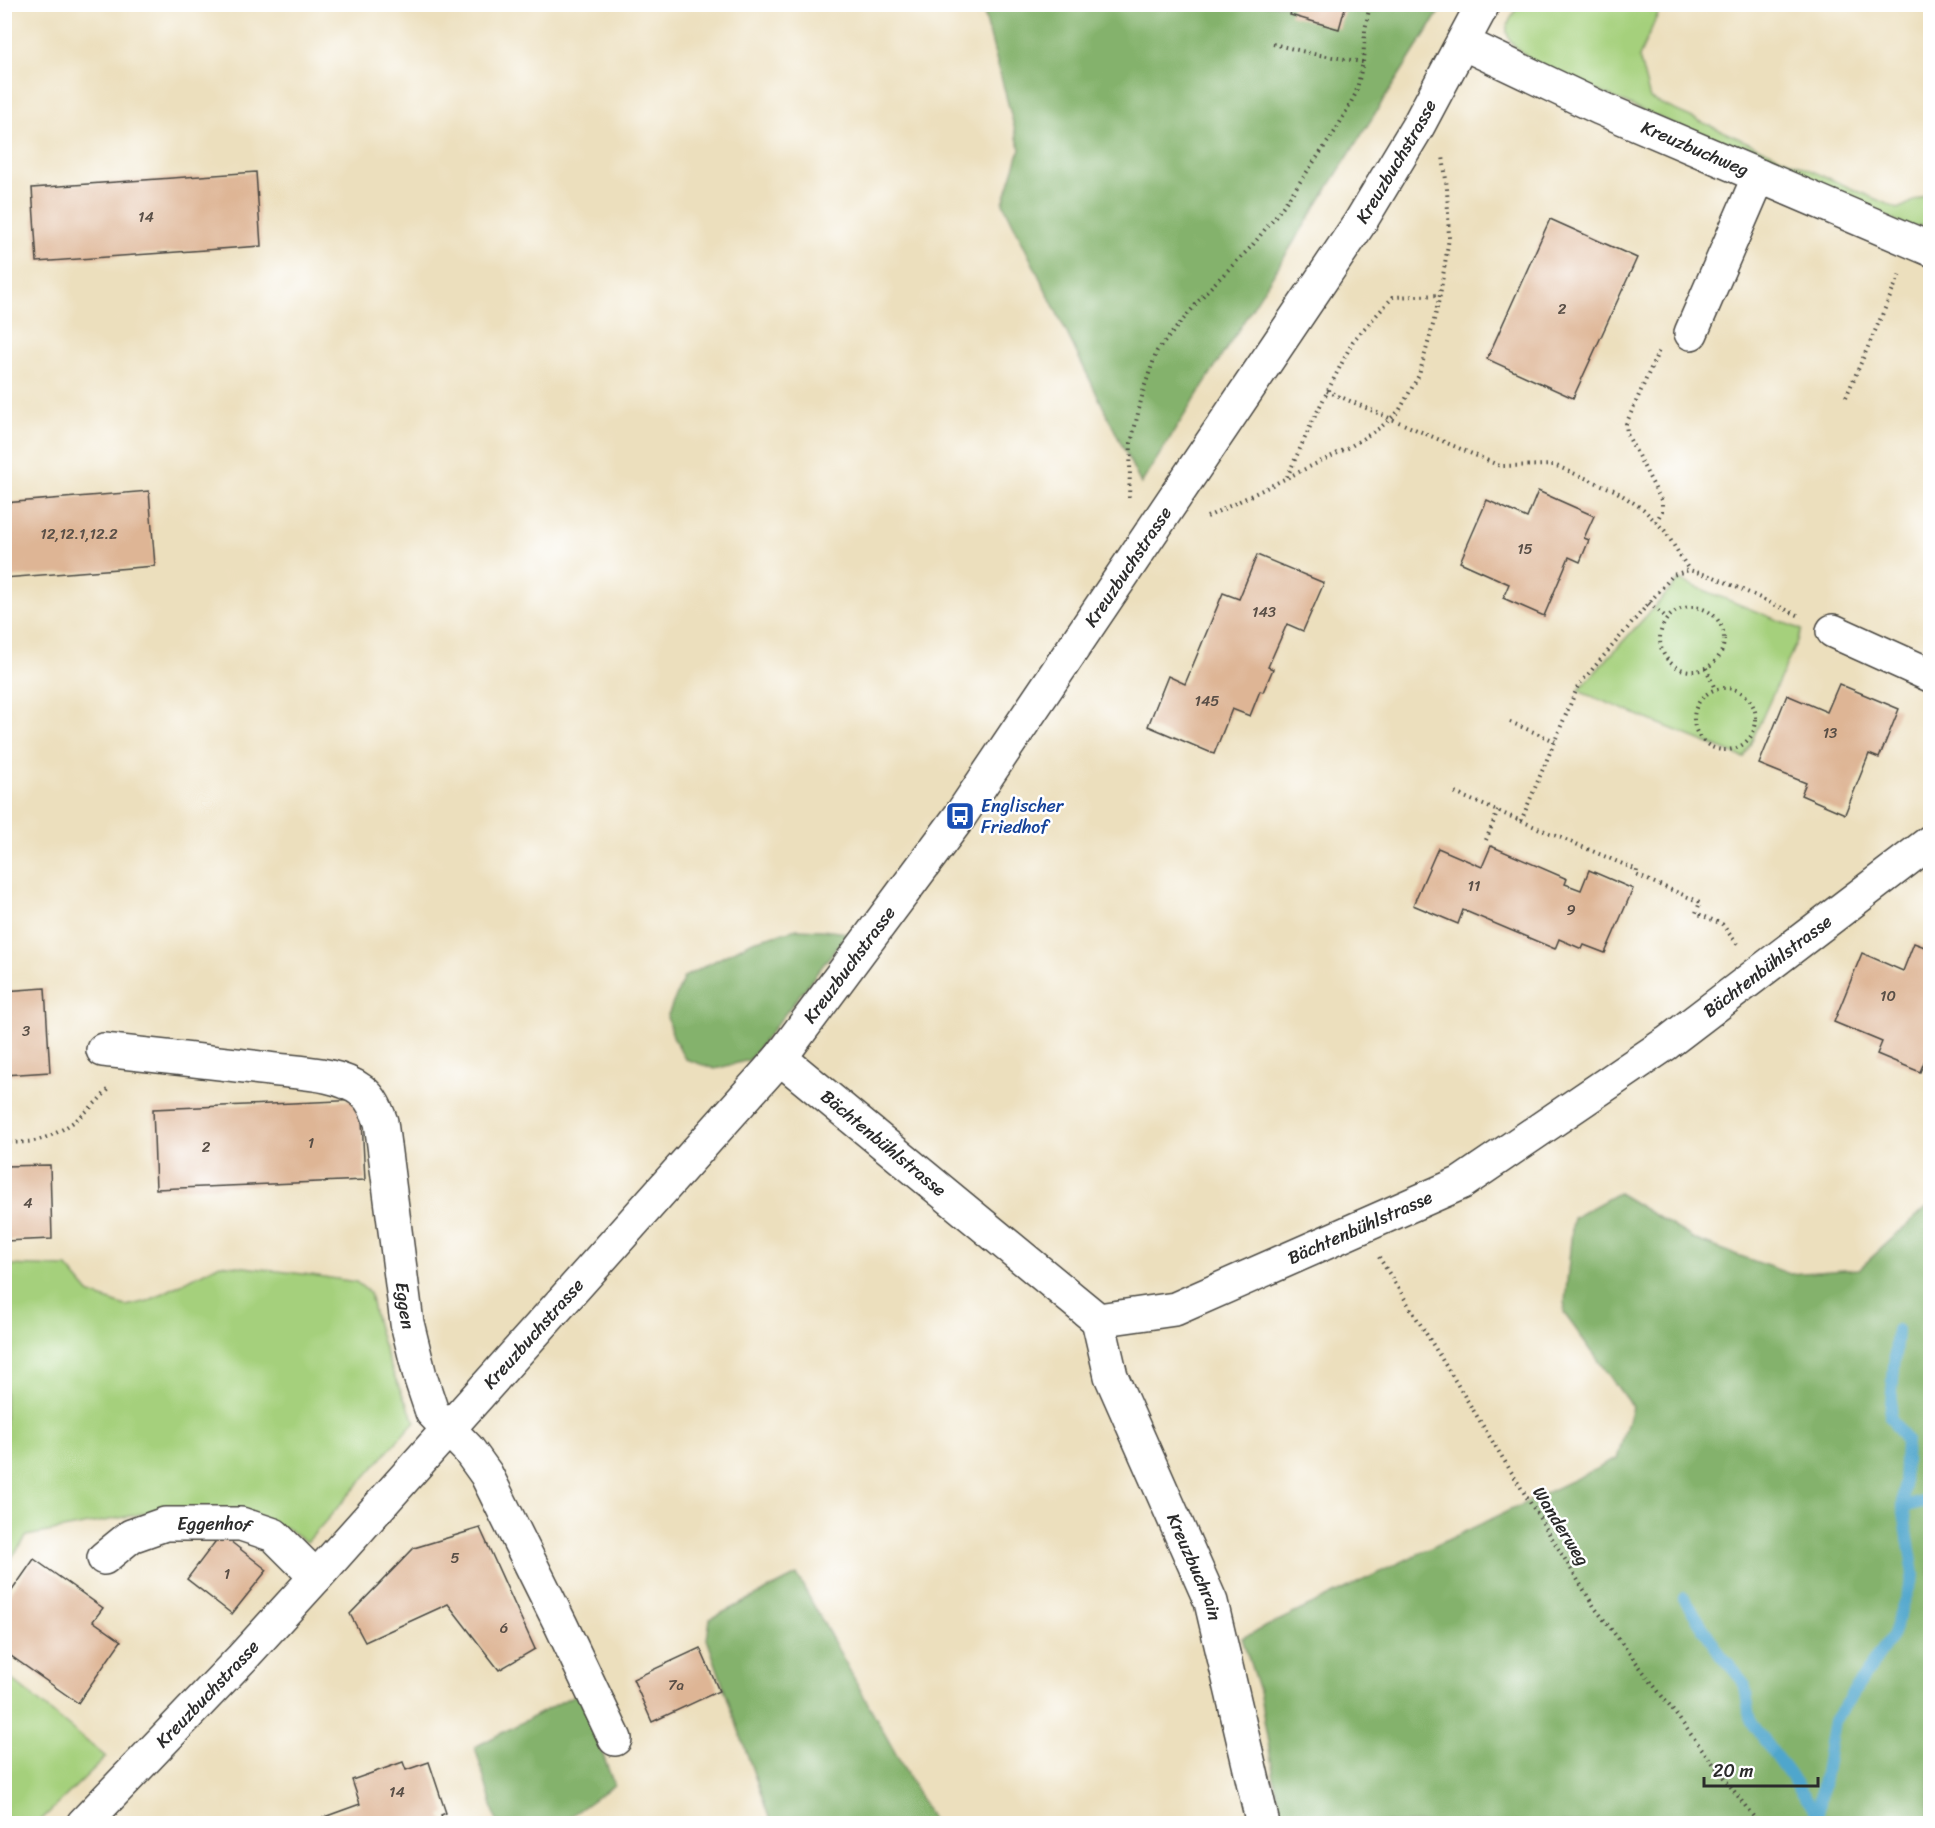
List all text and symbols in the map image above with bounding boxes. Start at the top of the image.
street label: Kreuzbuchstrasse [1347,93,1445,230]
street label: Kreuzbuchweg [1636,111,1754,186]
house number: 14 [138,204,154,230]
house number: 2 [1558,296,1567,322]
street label: Kreuzbuchstrasse [1076,500,1180,634]
house number: 12,12.1,12.2 [40,521,118,547]
house number: 15 [1517,536,1533,562]
house number: 143 [1252,599,1276,625]
house number: 145 [1195,688,1219,714]
house number: 13 [1823,720,1837,746]
place label: Englischer Friedhof [981,790,1065,843]
bus stop icon: Englischer Friedhof [944,800,976,832]
house number: 11 [1468,873,1480,899]
house number: 9 [1566,897,1576,923]
street label: Kreuzbuchstrasse [795,899,904,1031]
street label: Bächtenbühlstrasse [1696,906,1839,1026]
house number: 10 [1880,983,1896,1009]
house number: 3 [22,1018,30,1044]
street label: Bächtenbühlstrasse [813,1081,954,1205]
house number: 1 [308,1130,314,1156]
house number: 2 [202,1134,211,1160]
street label: Bächtenbühlstrasse [1282,1181,1438,1274]
house number: 4 [23,1190,33,1216]
street label: Kreuzbuchstrasse [475,1271,592,1397]
street label: Eggen [386,1280,424,1333]
street label: Wanderweg [1524,1480,1598,1572]
street label: Eggenhof [177,1508,258,1543]
street label: Kreuzbuchrain [1158,1508,1231,1624]
house number: 5 [450,1545,460,1571]
house number: 1 [224,1561,230,1587]
house number: 6 [500,1615,508,1641]
street label: Kreuzbuchstrasse [147,1632,267,1756]
house number: 7a [668,1672,685,1698]
scale bar [1704,1750,1818,1788]
text: 20 m [1713,1755,1753,1787]
house number: 14 [389,1779,405,1805]

